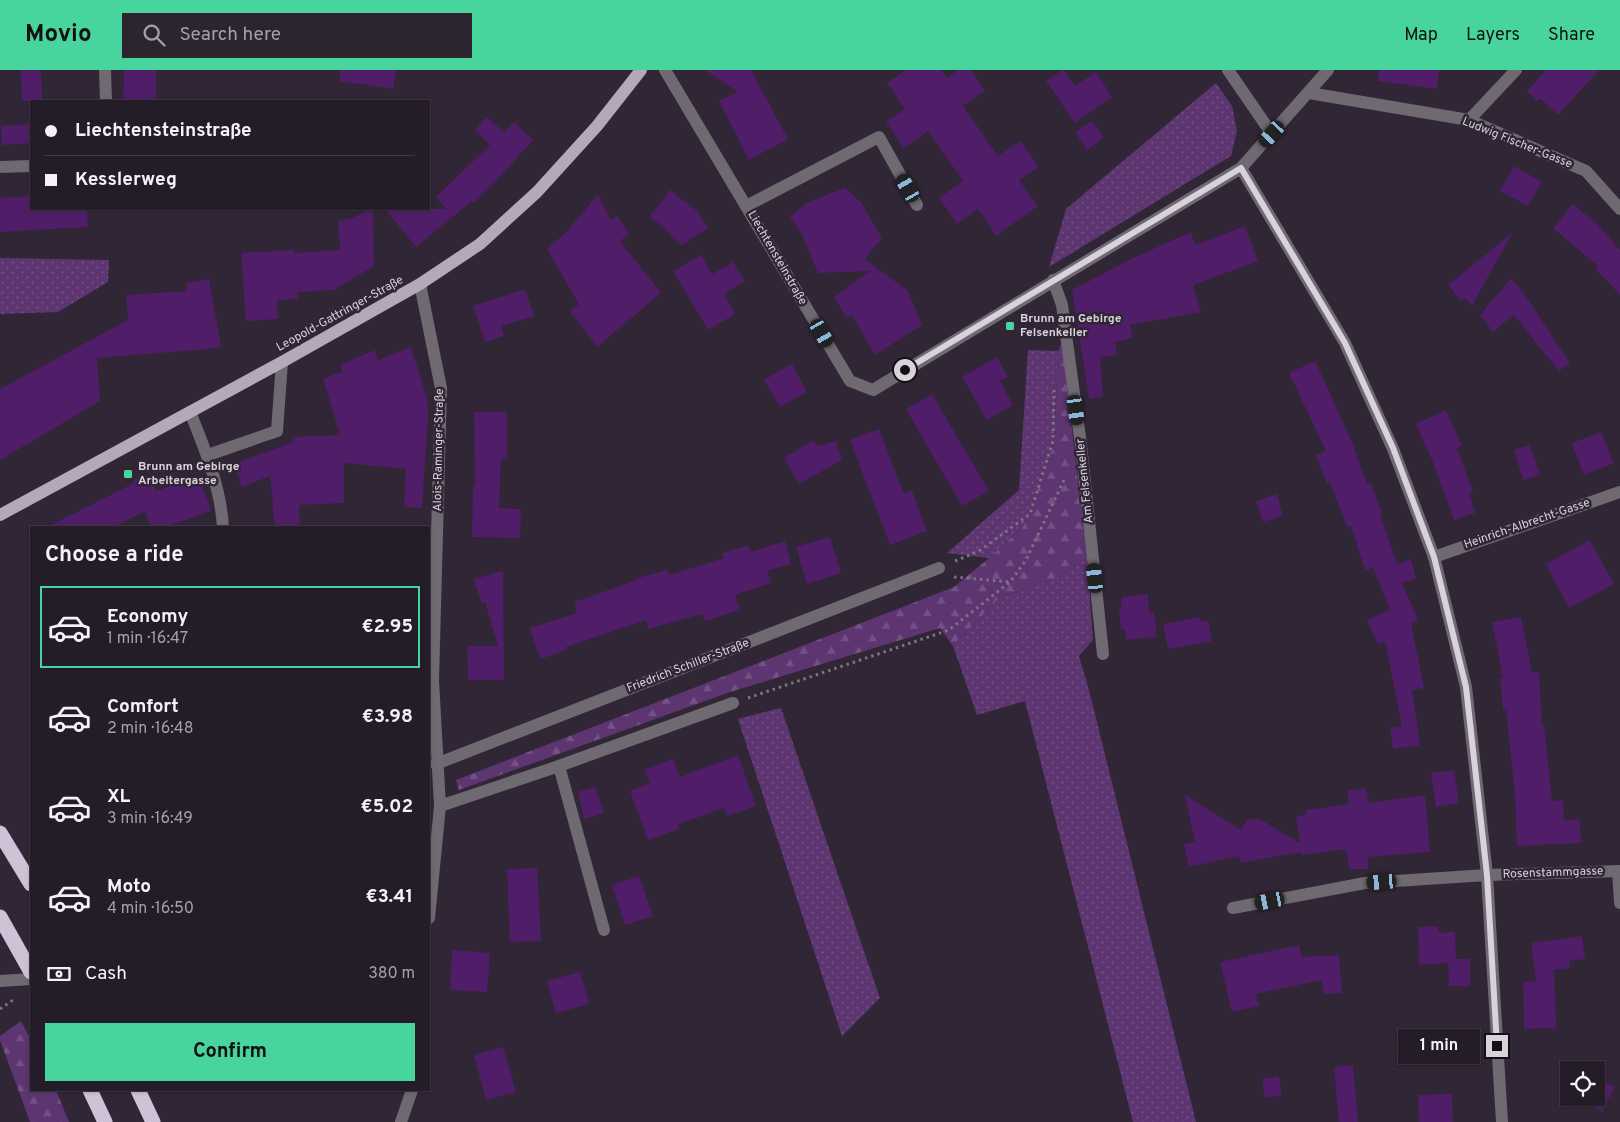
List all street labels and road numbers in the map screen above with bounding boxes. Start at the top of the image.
street label: Ludwig Fischer-Gasse [1460,114,1574,172]
street label: Liechtensteinstraße [743,208,811,308]
street label: Leopold-Gattringer-Straße [274,272,406,356]
street label: Alois-Raminger-Straße [430,388,448,512]
street label: Am Felsenkeller [1073,437,1097,524]
street label: Heinrich-Albrecht-Gasse [1462,495,1592,553]
street label: Friedrich Schiller-Straße [625,635,751,697]
street label: Rosenstammgasse [1502,863,1604,883]

